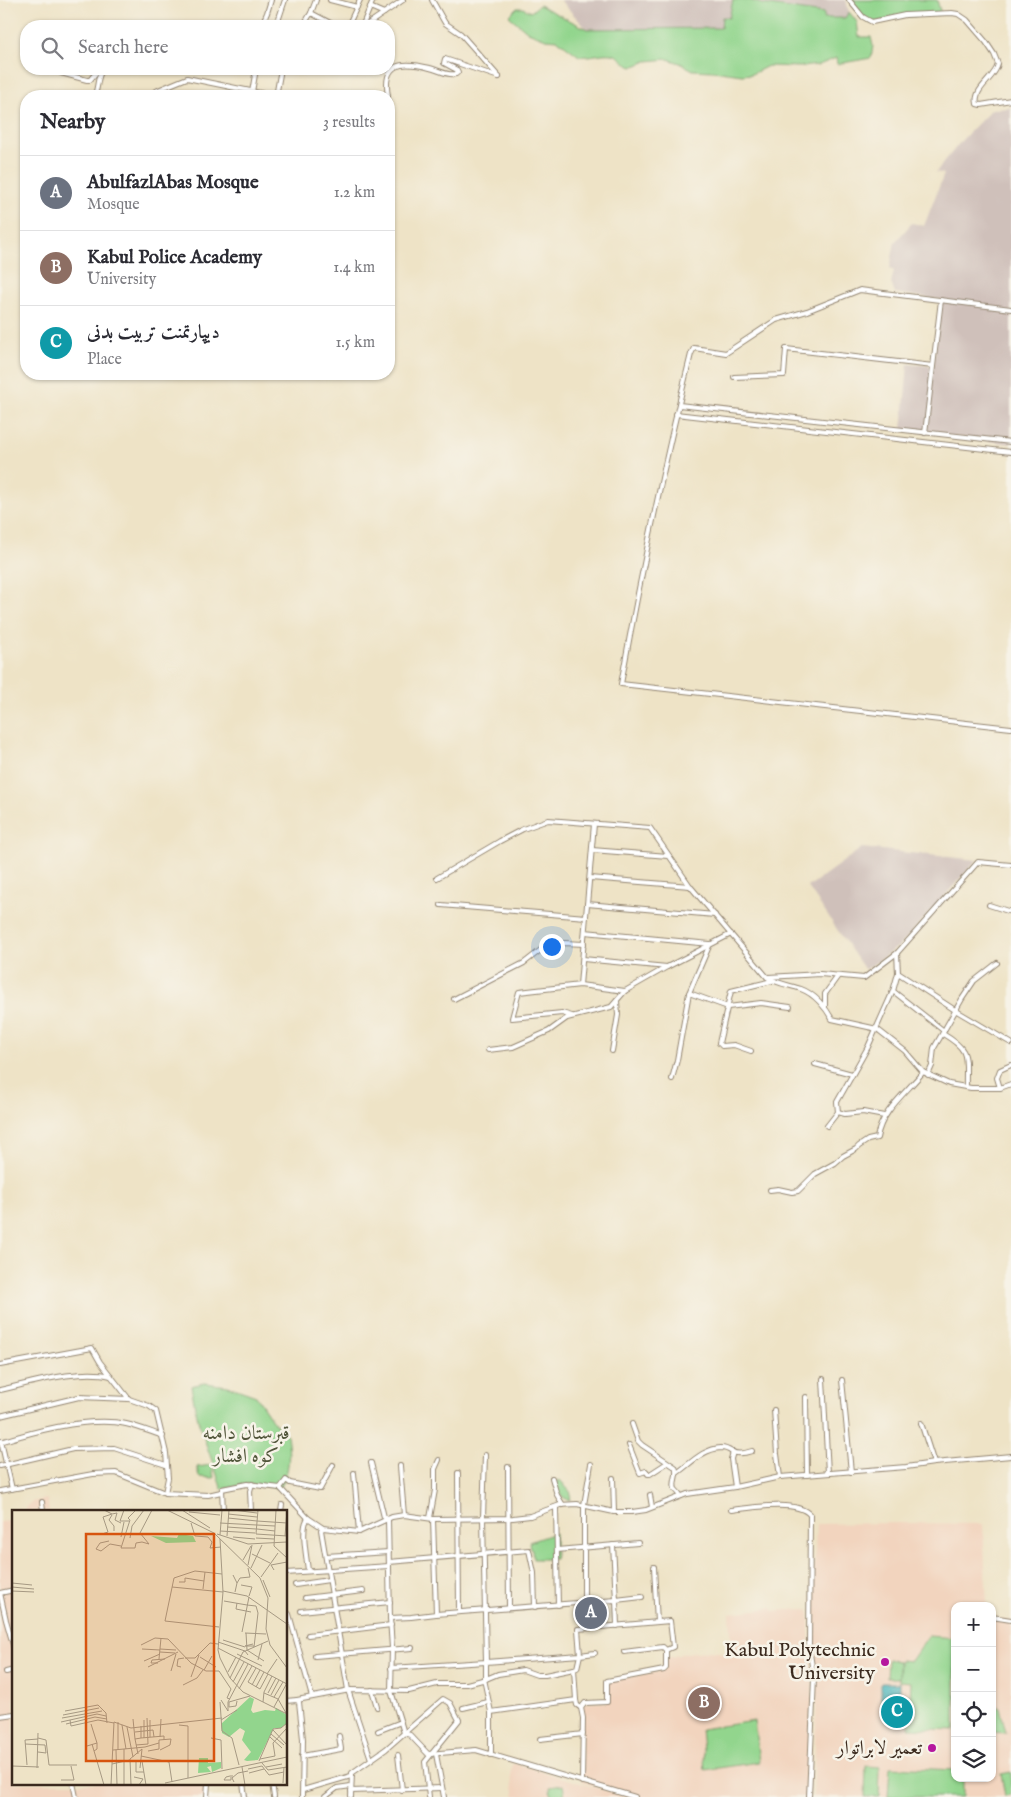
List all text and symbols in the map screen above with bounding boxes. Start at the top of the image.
search box [20,20,395,75]
icon: search [38,34,66,62]
text: Search here [78,36,169,60]
text: Nearby [40,109,105,136]
text: 3 results [323,113,375,133]
text: AbulfazlAbas Mosque [87,171,259,195]
text: A [51,183,61,203]
text: 1.2 km [334,183,375,203]
text: Mosque [87,195,140,215]
text: Kabul Police Academy [87,246,262,270]
text: B [51,258,61,278]
text: 1.4 km [333,258,375,278]
text: University [87,270,156,290]
text: دیپارتمنت تربیت بدنی [87,321,220,345]
text: C [50,333,62,353]
text: 1.5 km [335,333,375,353]
text: Place [87,350,122,370]
your location [539,934,565,960]
park label: قبرستان دامنه کوه افشار [202,1421,290,1469]
inset map [12,1510,288,1784]
pin: A [575,1594,607,1632]
map controls [951,1602,996,1782]
button: + [951,1602,996,1647]
place label: Kabul Polytechnic University [724,1638,875,1686]
button: − [951,1647,996,1692]
marker: Kabul Polytechnic University [879,1656,891,1668]
pin: B [688,1684,720,1722]
button: locate [951,1692,996,1737]
pin: C [881,1693,913,1731]
place label: تعمیر لابراتوار [835,1736,922,1761]
button: layers [951,1737,996,1782]
marker: تعمیر لابراتوار [926,1742,938,1754]

